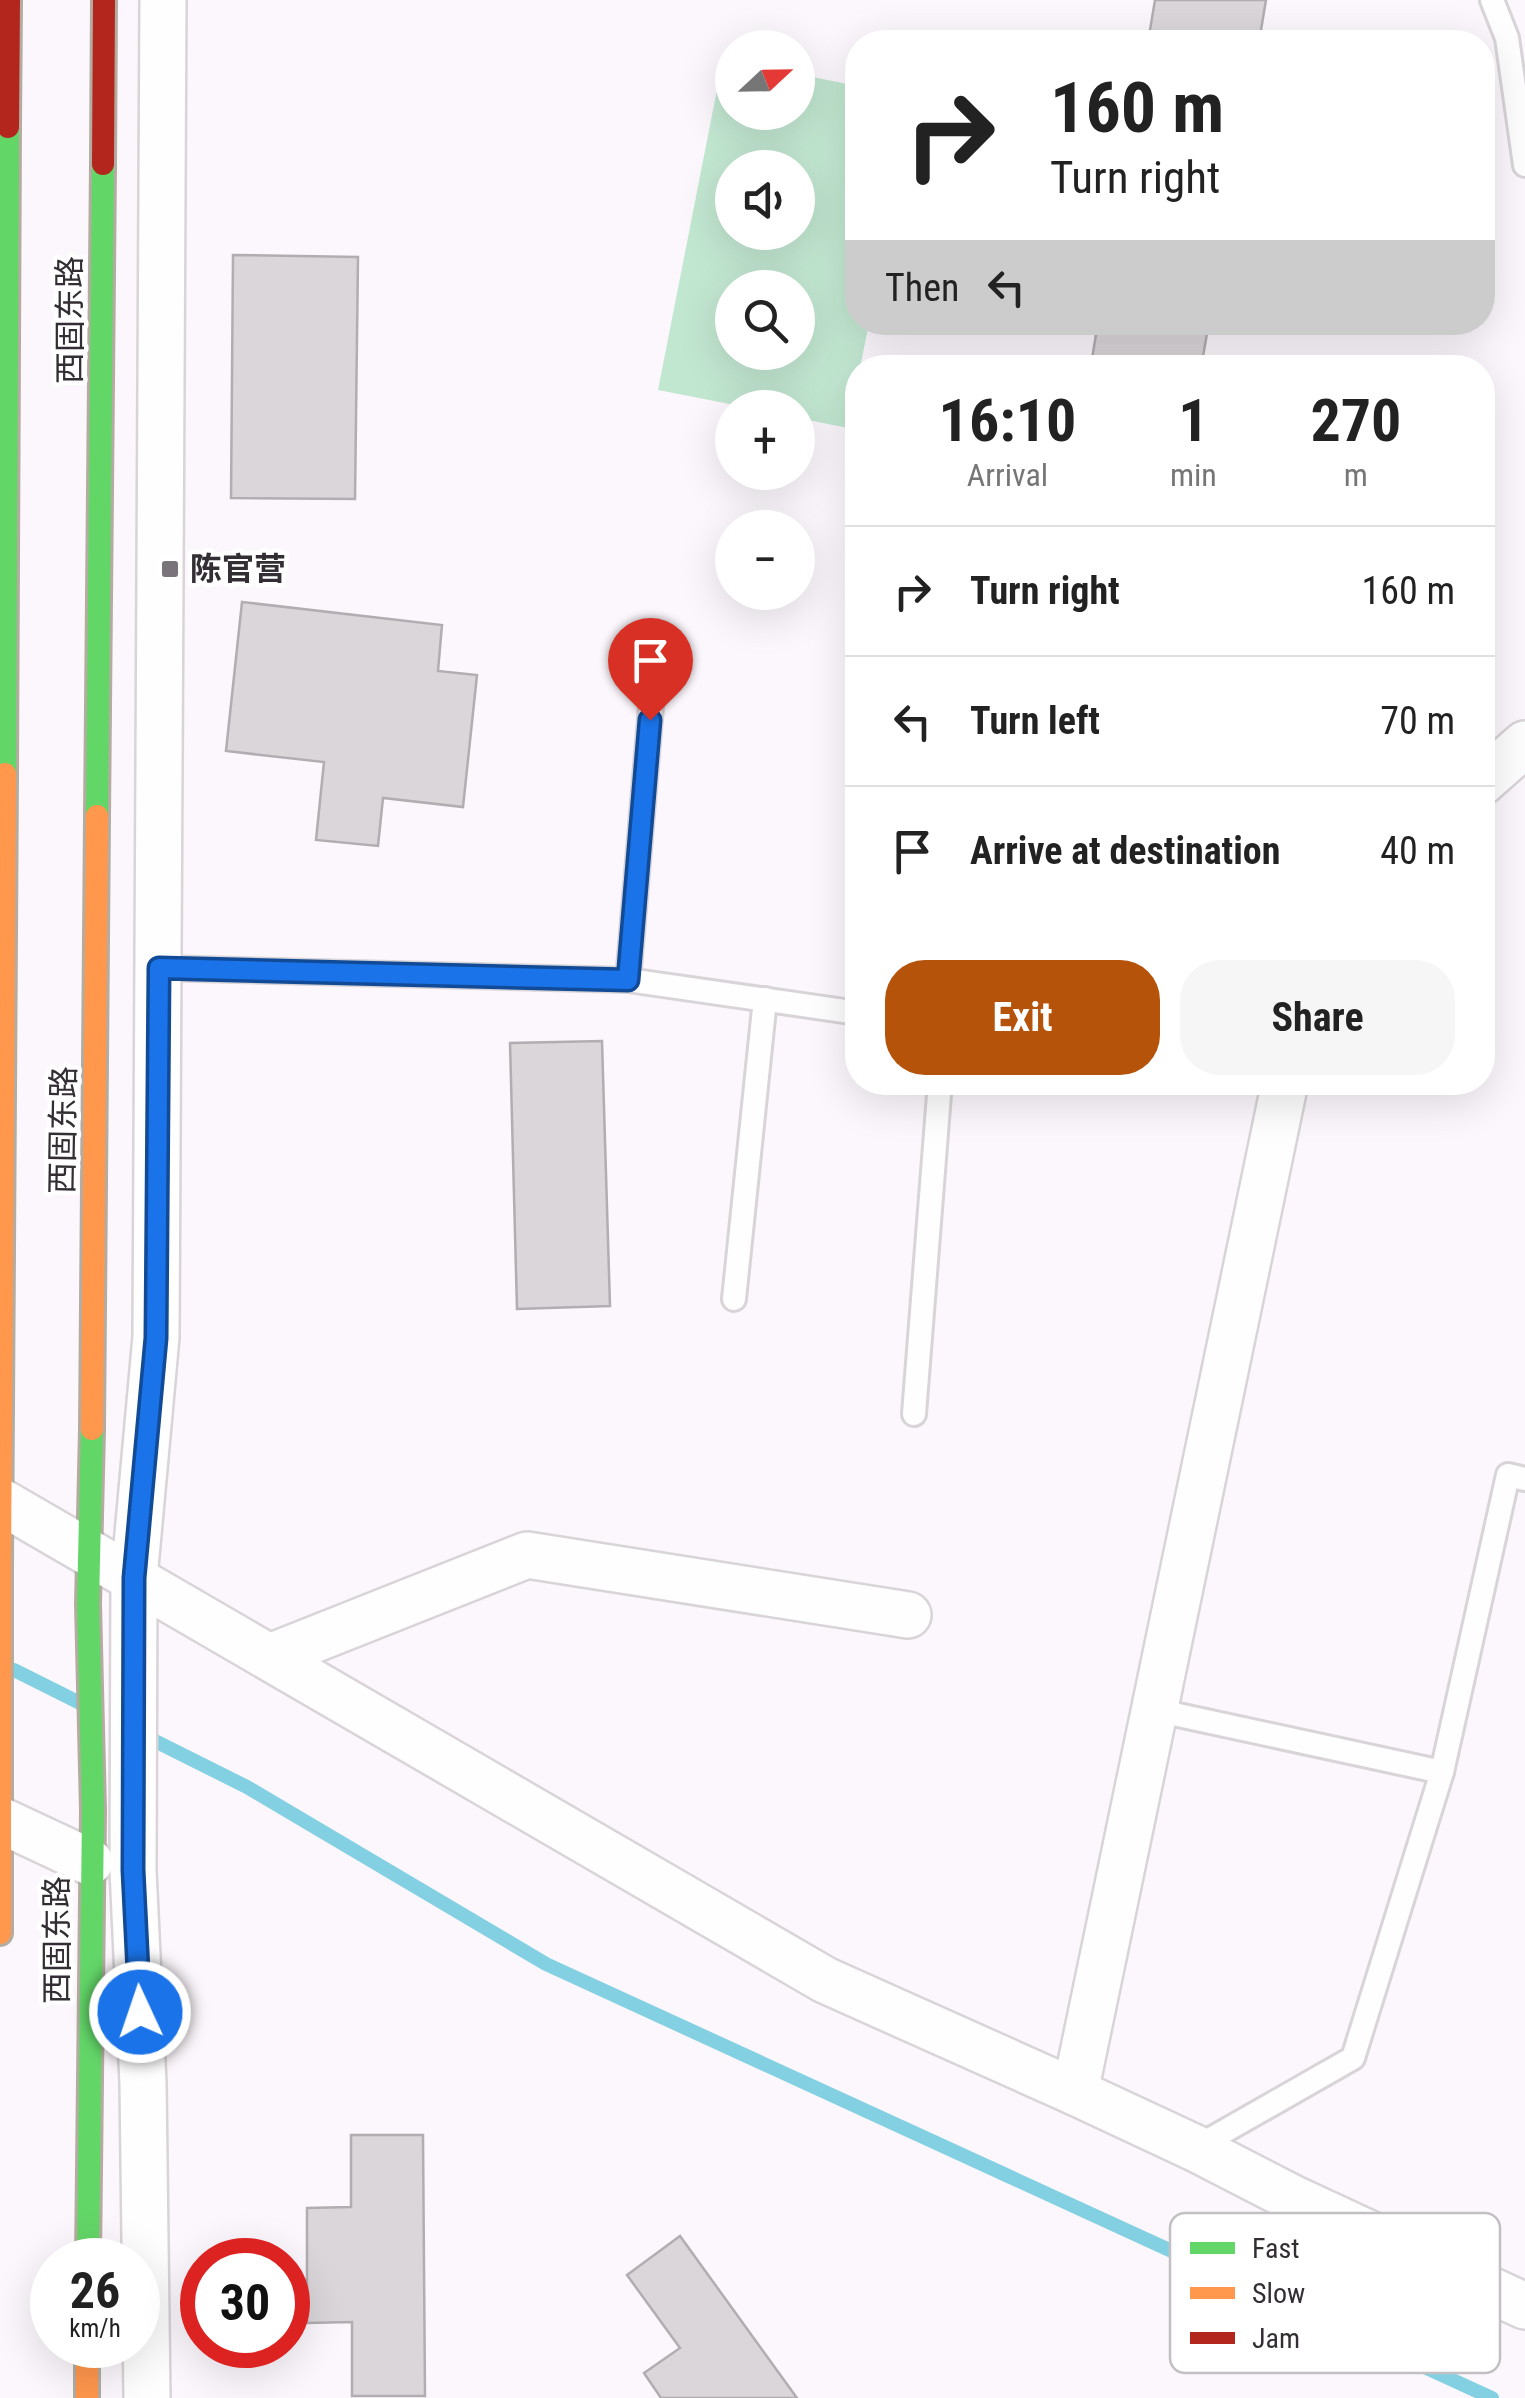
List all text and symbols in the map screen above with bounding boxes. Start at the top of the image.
north arrow [715,30,815,130]
map controls [715,30,815,610]
text: 160 m [1050,67,1224,149]
icon: right [885,70,1015,200]
button: sound [715,150,815,250]
text: Turn right [1050,151,1220,204]
street label: 西固东路 [51,256,89,384]
icon: left [979,260,1034,315]
text: Then [885,266,959,310]
button: search [715,270,815,370]
text: 16:10 [939,385,1076,456]
text: 1 [1178,385,1209,456]
text: 270 [1310,385,1401,456]
button: + [715,390,815,490]
text: Arrival [967,456,1048,494]
text: min [1170,456,1217,494]
text: m [1344,456,1368,494]
button: − [715,510,815,610]
place label: 陈官营 [190,550,286,588]
marker: 陈官营 [159,558,181,580]
icon: right [885,564,940,619]
text: Turn right [970,569,1120,613]
text: 160 m [1361,569,1455,613]
pin [608,618,693,721]
icon: arrive [623,633,678,688]
icon: left [885,694,940,749]
text: Turn left [970,699,1100,743]
text: 70 m [1380,699,1455,743]
icon: arrive [885,824,940,879]
text: Arrive at destination [970,829,1280,873]
text: 40 m [1380,829,1455,873]
button: Exit [885,960,1160,1075]
button: Share [1180,960,1455,1075]
street label: 西固东路 [43,1066,83,1194]
street label: 西固东路 [38,1876,76,2004]
position arrow [88,1960,192,2064]
legend [1170,2213,1500,2373]
text: Fast [1252,2232,1299,2265]
speed limit sign: 30 [180,2238,310,2368]
text: 26 [70,2262,120,2320]
text: Slow [1252,2277,1305,2310]
text: km/h [69,2314,121,2343]
text: Jam [1252,2322,1300,2355]

